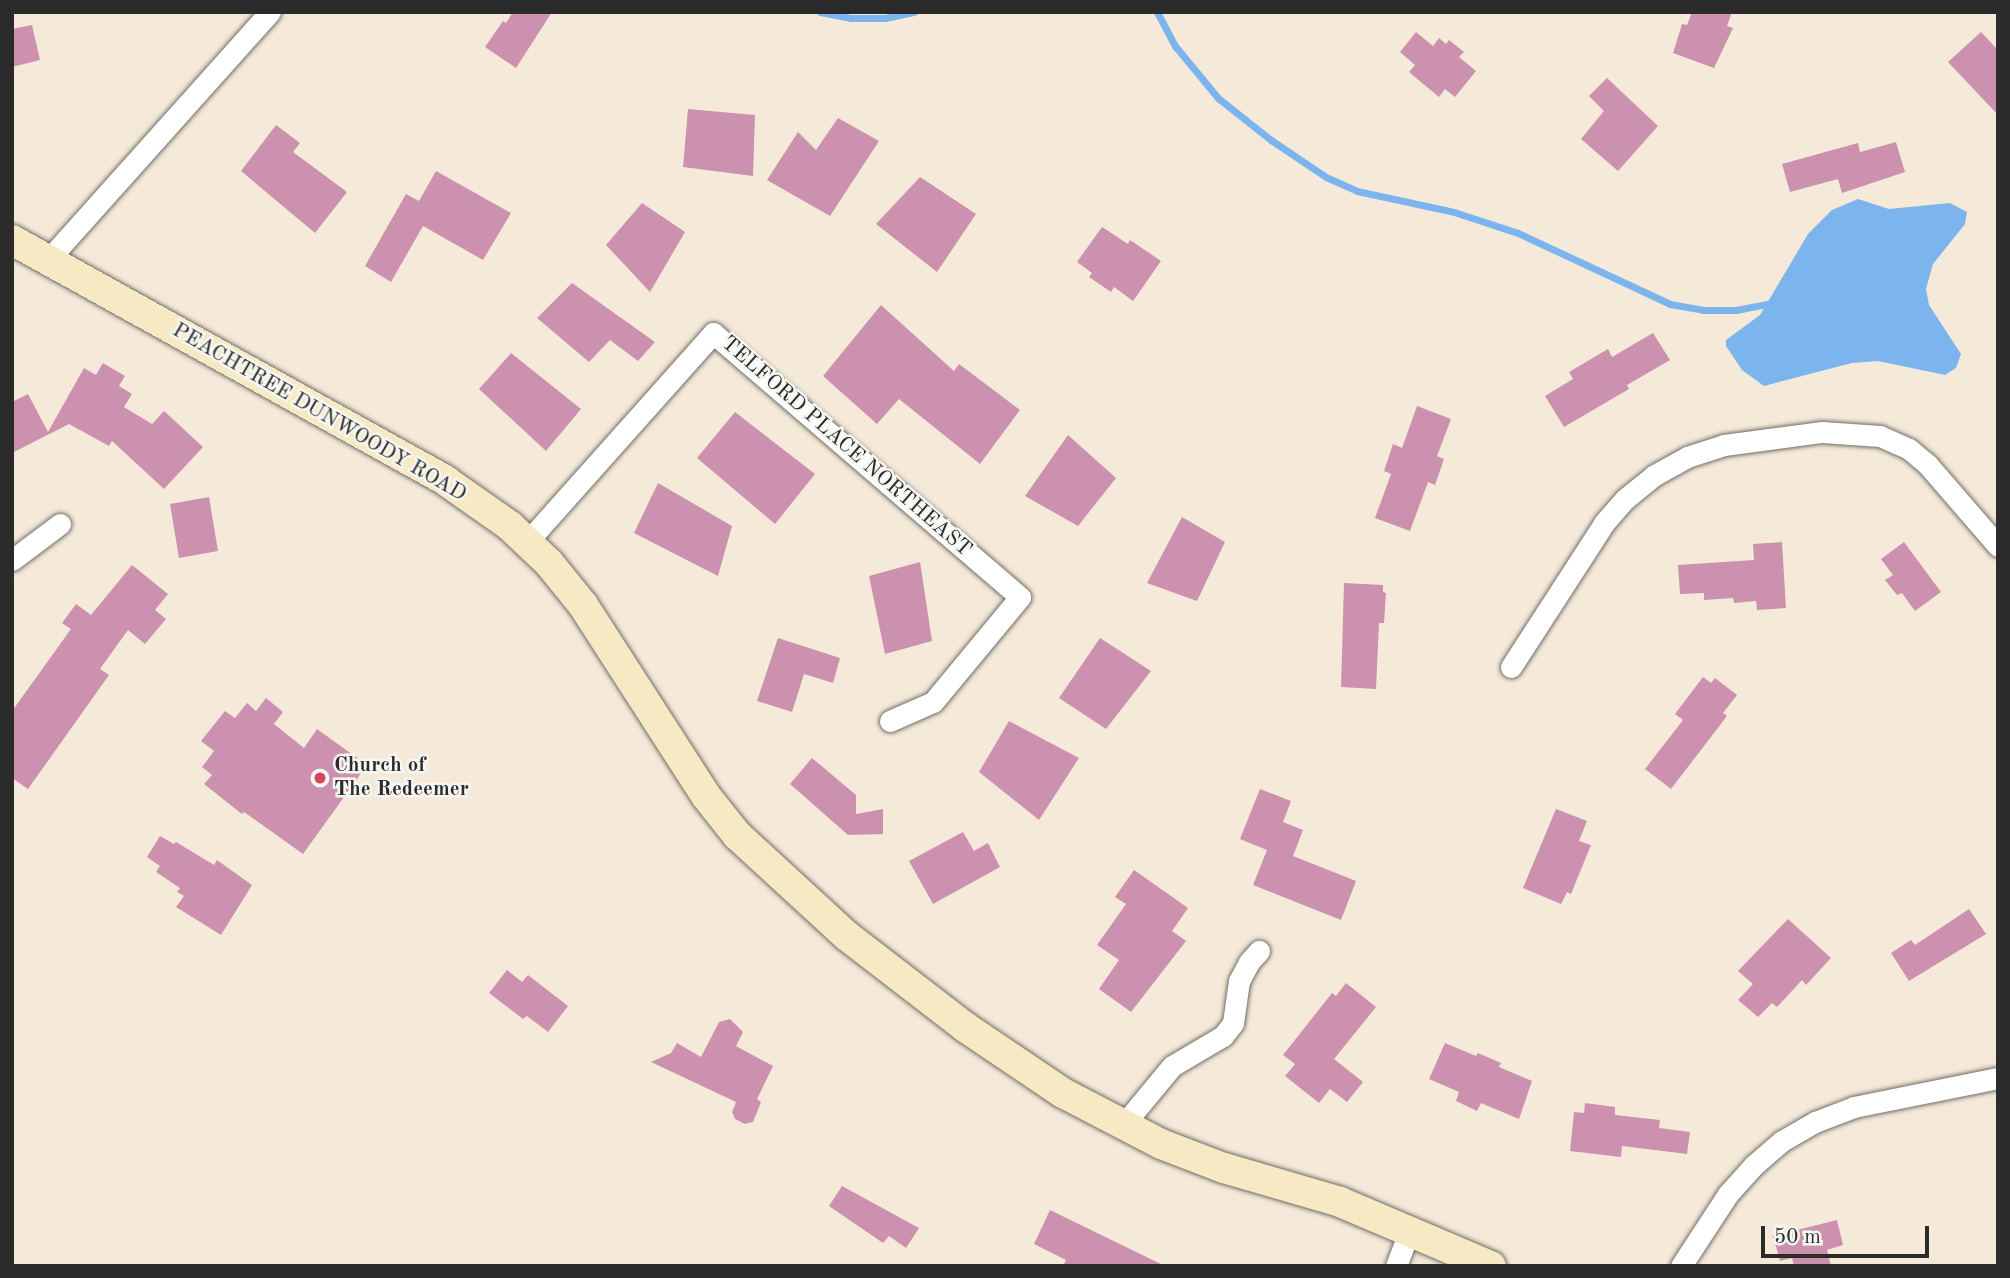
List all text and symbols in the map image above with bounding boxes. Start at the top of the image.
street label: PEACHTREE DUNWOODY ROAD [168,318,470,508]
street label: TELFORD PLACE NORTHEAST [716,331,976,563]
place label: Church of The Redeemer [334,753,469,803]
marker: Church of The Redeemer [312,770,328,786]
scale bar [1765,1212,1933,1256]
text: 50 m [1774,1227,1821,1248]

